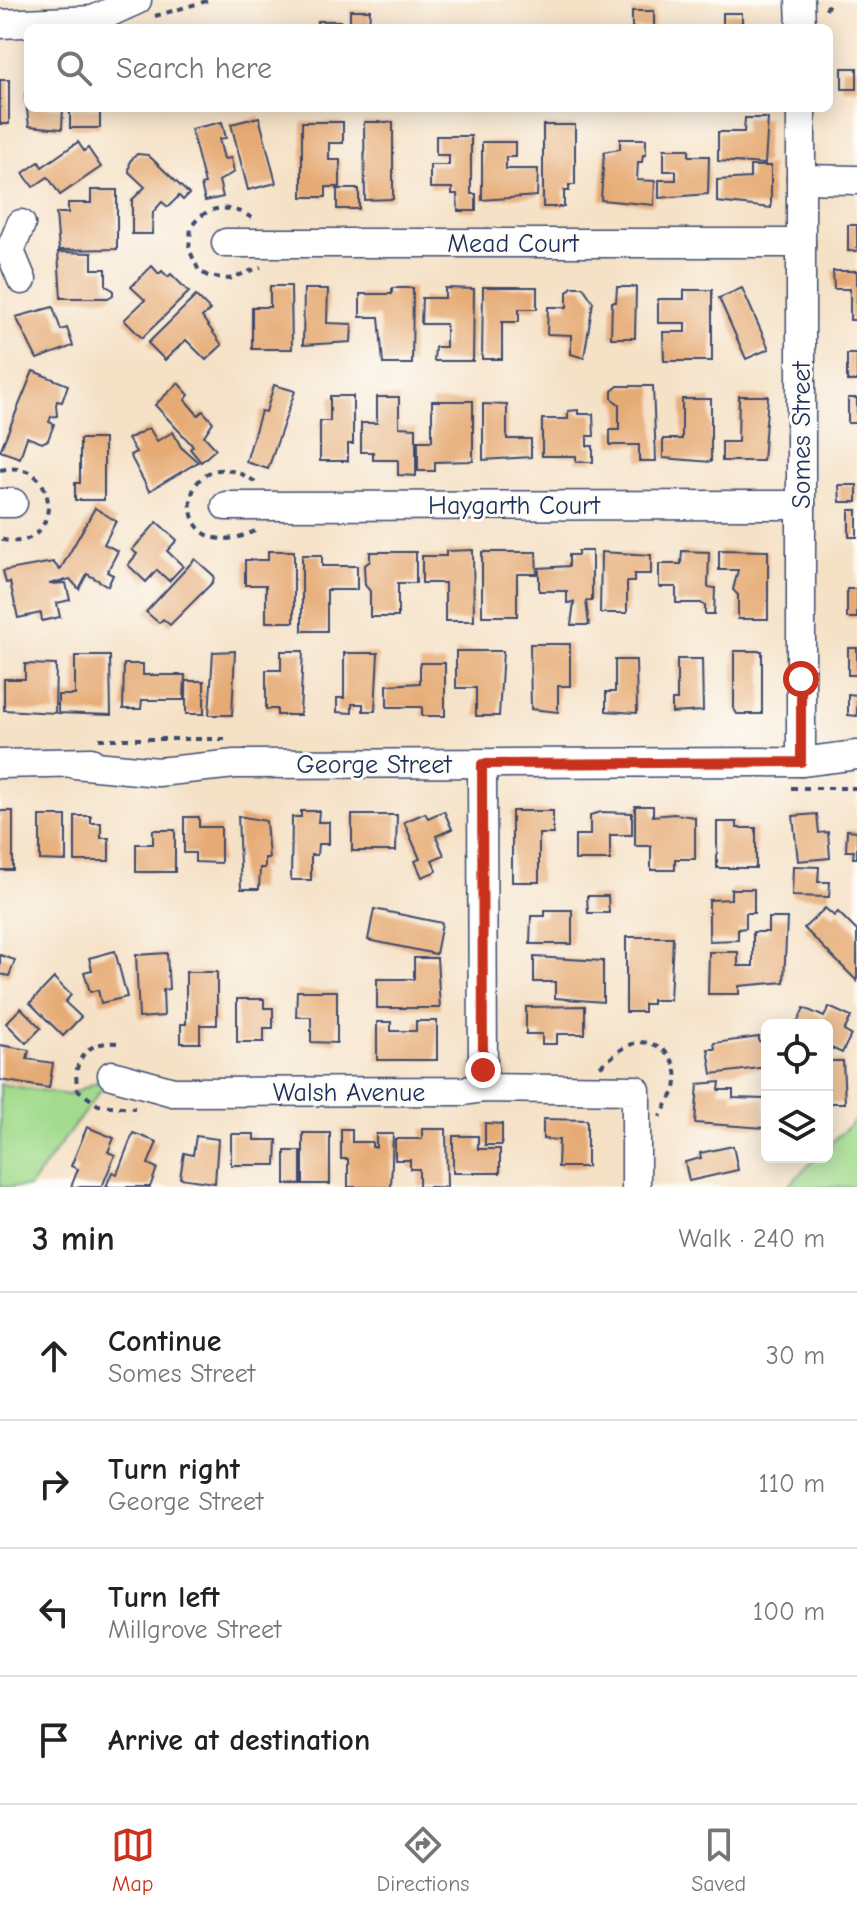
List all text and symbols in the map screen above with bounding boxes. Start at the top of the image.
search box [24,24,833,112]
icon: search [52,46,96,90]
text: Search here [116,51,272,86]
street label: Mead Court [447,229,580,259]
street label: Somes Street [787,360,817,509]
street label: Haygarth Court [428,491,601,521]
route start [783,661,819,697]
street label: George Street [296,750,453,780]
map controls [761,1019,833,1163]
button: locate [761,1019,833,1091]
route end [465,1052,501,1088]
street label: Walsh Avenue [273,1078,425,1108]
button: layers [761,1091,833,1163]
text: 3 min [32,1219,115,1259]
text: Walk · 240 m [679,1224,825,1254]
text: Continue [108,1324,222,1359]
icon: ahead [32,1334,76,1378]
text: 30 m [766,1341,825,1371]
text: Somes Street [108,1359,255,1389]
text: Turn right [108,1452,240,1487]
icon: right [32,1462,76,1506]
text: 110 m [758,1469,825,1499]
text: George Street [108,1487,264,1517]
text: Turn left [108,1580,220,1615]
icon: left [32,1590,76,1634]
text: 100 m [753,1597,825,1627]
text: Millgrove Street [108,1615,281,1645]
icon: arrive [32,1718,76,1762]
text: Arrive at destination [108,1723,370,1758]
tab: Map [111,1823,155,1897]
tab: Directions [377,1823,470,1897]
tab: Saved [691,1823,746,1897]

